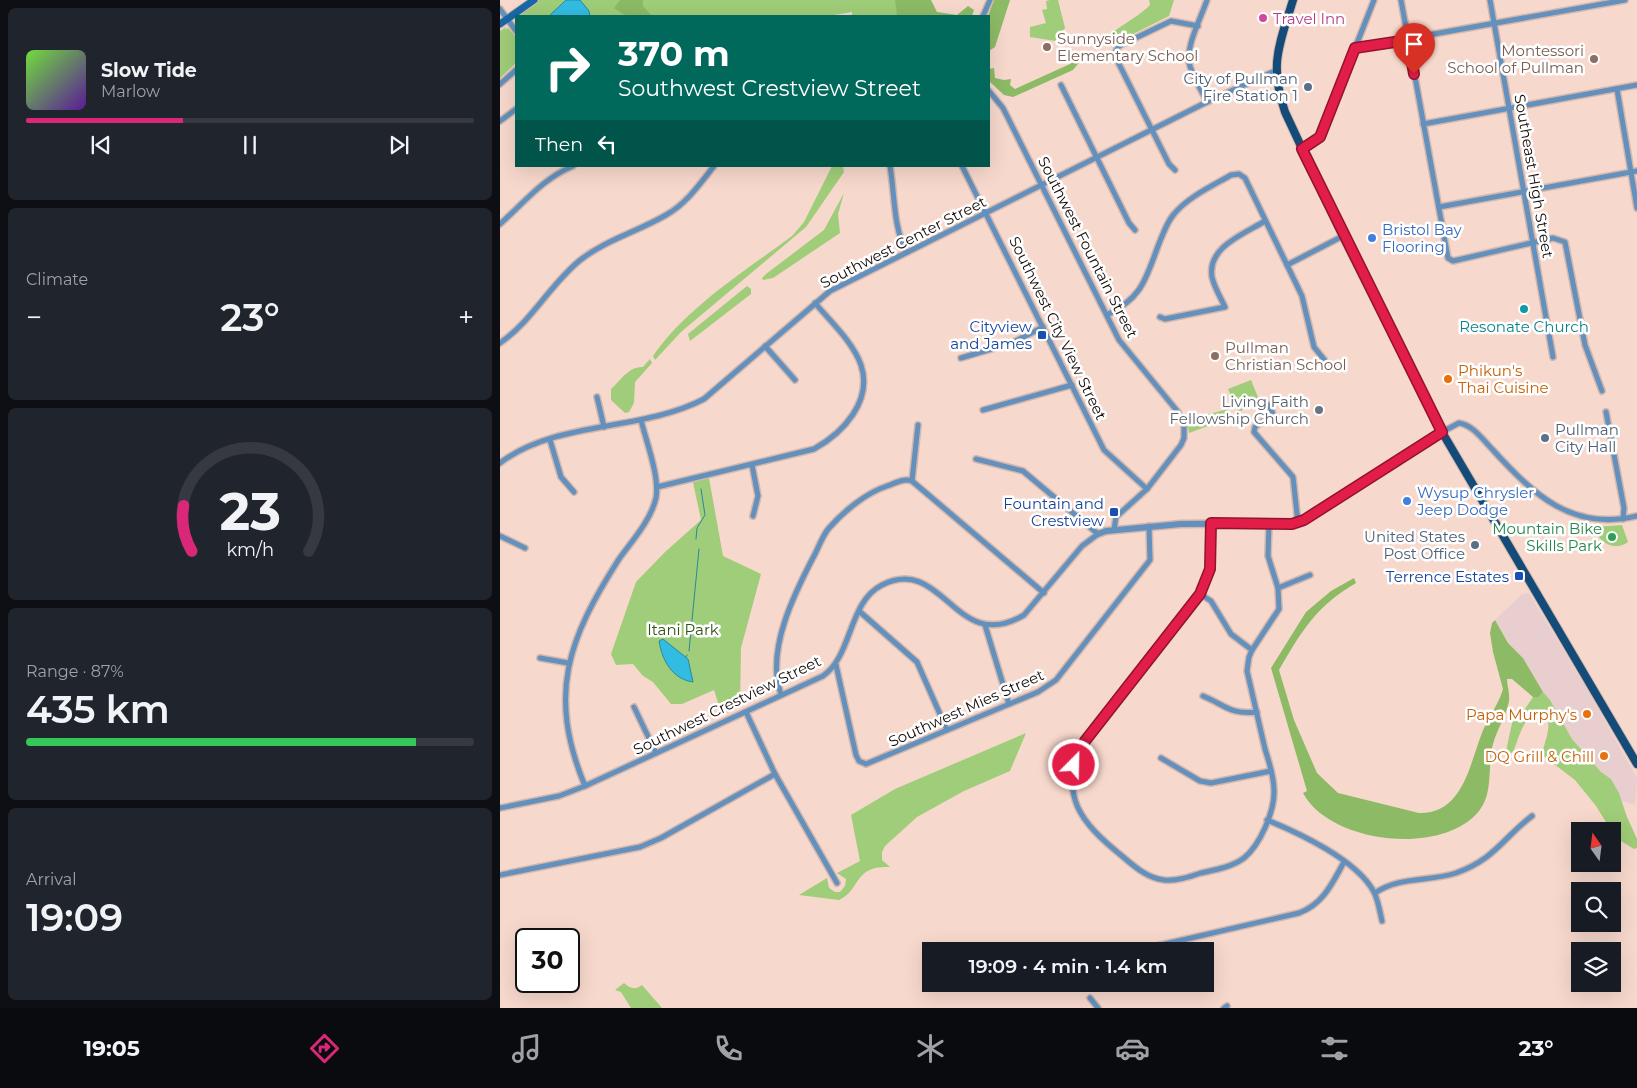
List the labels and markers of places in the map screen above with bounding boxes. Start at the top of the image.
place label: Travel Inn [1273,9,1345,28]
marker: Travel Inn [1257,12,1269,24]
pin [1393,23,1435,74]
place label: Sunnyside Elementary School [1057,29,1198,65]
marker: Sunnyside Elementary School [1041,41,1053,53]
place label: Montessori School of Pullman [1447,41,1584,77]
marker: Montessori School of Pullman [1588,53,1600,65]
place label: City of Pullman Fire Station 1 [1184,69,1298,105]
marker: City of Pullman Fire Station 1 [1302,81,1314,93]
place label: Bristol Bay Flooring [1382,220,1463,256]
marker: Bristol Bay Flooring [1366,232,1378,244]
marker: Resonate Church [1518,303,1530,315]
place label: Cityview and James [950,317,1033,353]
place label: Resonate Church [1459,317,1589,336]
marker: Cityview and James [1036,329,1048,341]
place label: Pullman Christian School [1225,338,1347,374]
marker: Pullman Christian School [1209,350,1221,362]
place label: Phikun's Thai Cuisine [1458,361,1549,397]
marker: Phikun's Thai Cuisine [1442,373,1454,385]
place label: Living Faith Fellowship Church [1170,392,1309,428]
marker: Living Faith Fellowship Church [1313,404,1325,416]
place label: Pullman City Hall [1555,420,1619,456]
marker: Pullman City Hall [1539,432,1551,444]
place label: Wysup Chrysler Jeep Dodge [1416,483,1534,519]
place label: Fountain and Crestview [1003,494,1105,530]
marker: Wysup Chrysler Jeep Dodge [1401,495,1413,507]
marker: Fountain and Crestview [1108,506,1120,518]
place label: Mountain Bike Skills Park [1492,519,1602,555]
place label: United States Post Office [1364,527,1465,563]
marker: Mountain Bike Skills Park [1606,531,1618,543]
marker: United States Post Office [1469,539,1481,551]
place label: Terrence Estates [1386,567,1509,586]
marker: Terrence Estates [1513,570,1525,582]
place label: Papa Murphy's [1466,705,1577,724]
marker: Papa Murphy's [1581,708,1593,720]
place label: DQ Grill & Chill [1485,747,1594,766]
marker: DQ Grill & Chill [1598,750,1610,762]

